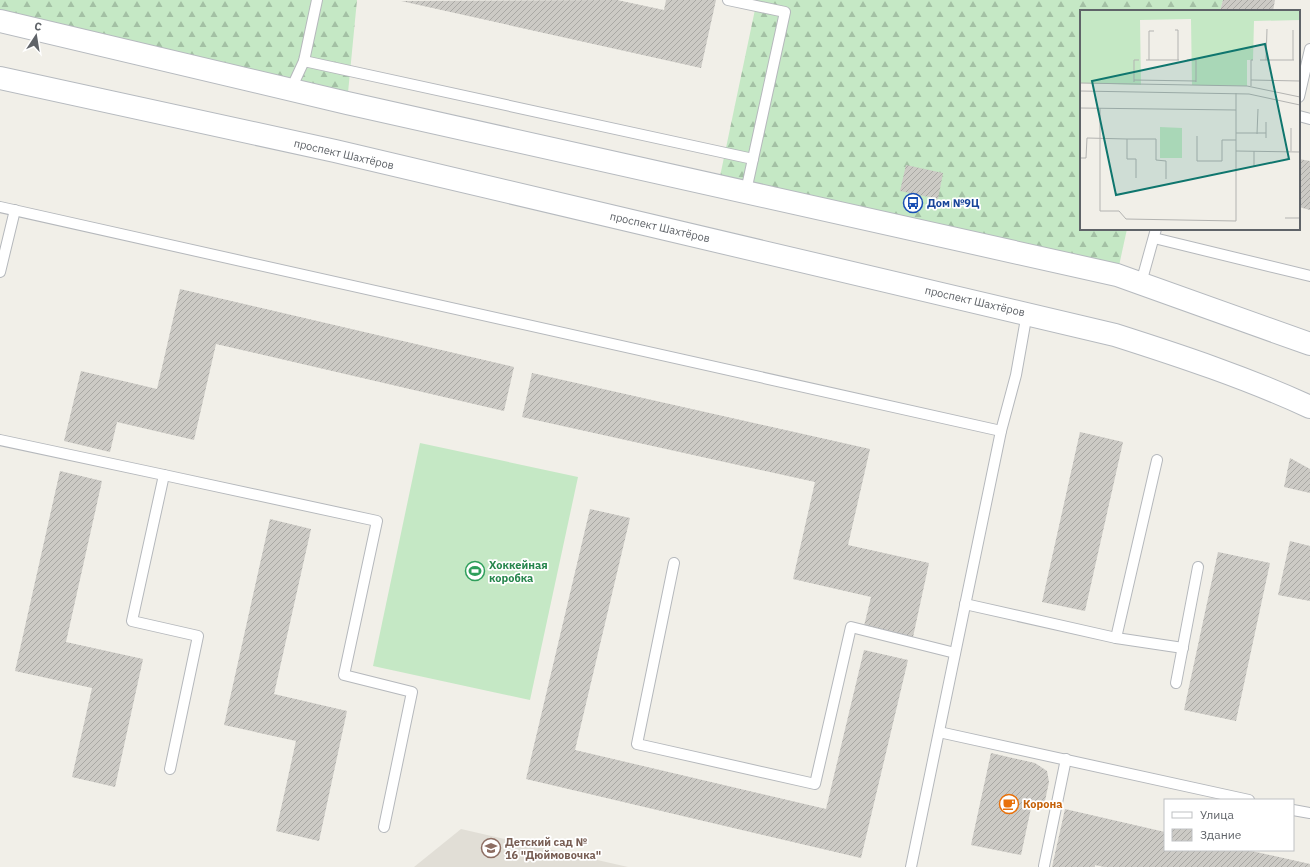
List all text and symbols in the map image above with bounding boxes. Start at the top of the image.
inset map [1080,10,1300,230]
north arrow [16,16,56,56]
text: С [33,19,43,34]
street label: проспект Шахтёров [293,136,395,172]
bus stop icon: Дом №9Ц [902,192,924,214]
place label: Дом №9Ц [927,196,980,210]
street label: проспект Шахтёров [609,209,711,245]
street label: проспект Шахтёров [924,283,1026,319]
place label: Хоккейная коробка [489,558,548,585]
sports icon: Хоккейная коробка [464,560,486,582]
cafe icon: Корона [998,793,1020,815]
place label: Корона [1023,797,1062,811]
legend [1164,799,1294,851]
text: Улица [1200,807,1234,822]
text: Здание [1200,827,1242,842]
place label: Детский сад № 16 "Дюймовочка" [505,835,601,862]
school or university icon: Детский сад № 16 "Дюймовочка" [480,837,502,859]

